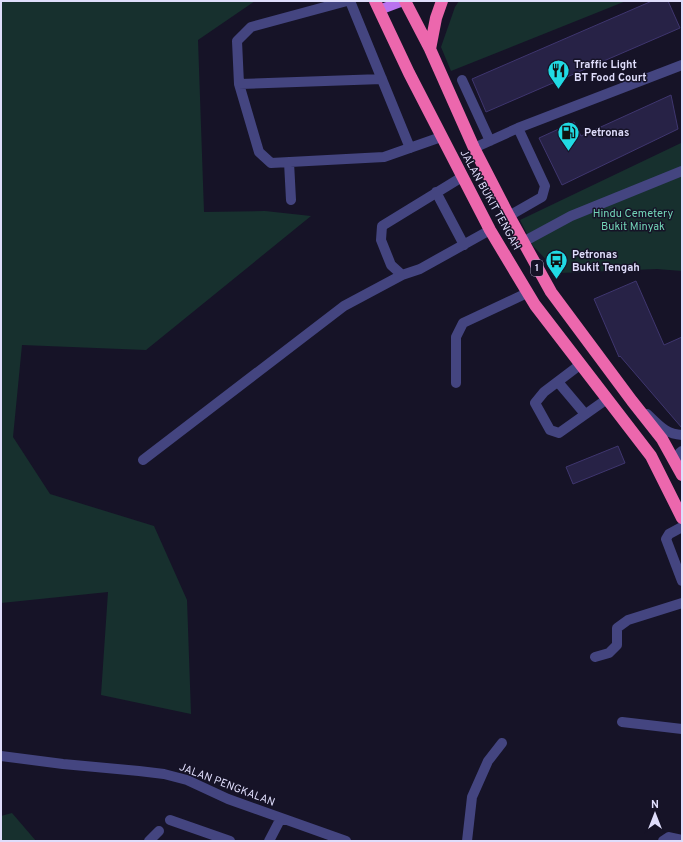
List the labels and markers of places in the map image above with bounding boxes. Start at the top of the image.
restaurant icon: Traffic Light BT Food Court [546,58,572,91]
place label: Traffic Light BT Food Court [574,58,647,85]
fuel station icon: Petronas [555,120,581,153]
place label: Petronas [584,126,629,140]
bus stop icon: Petronas Bukit Tengah [543,248,569,281]
place label: Petronas Bukit Tengah [572,248,640,275]

